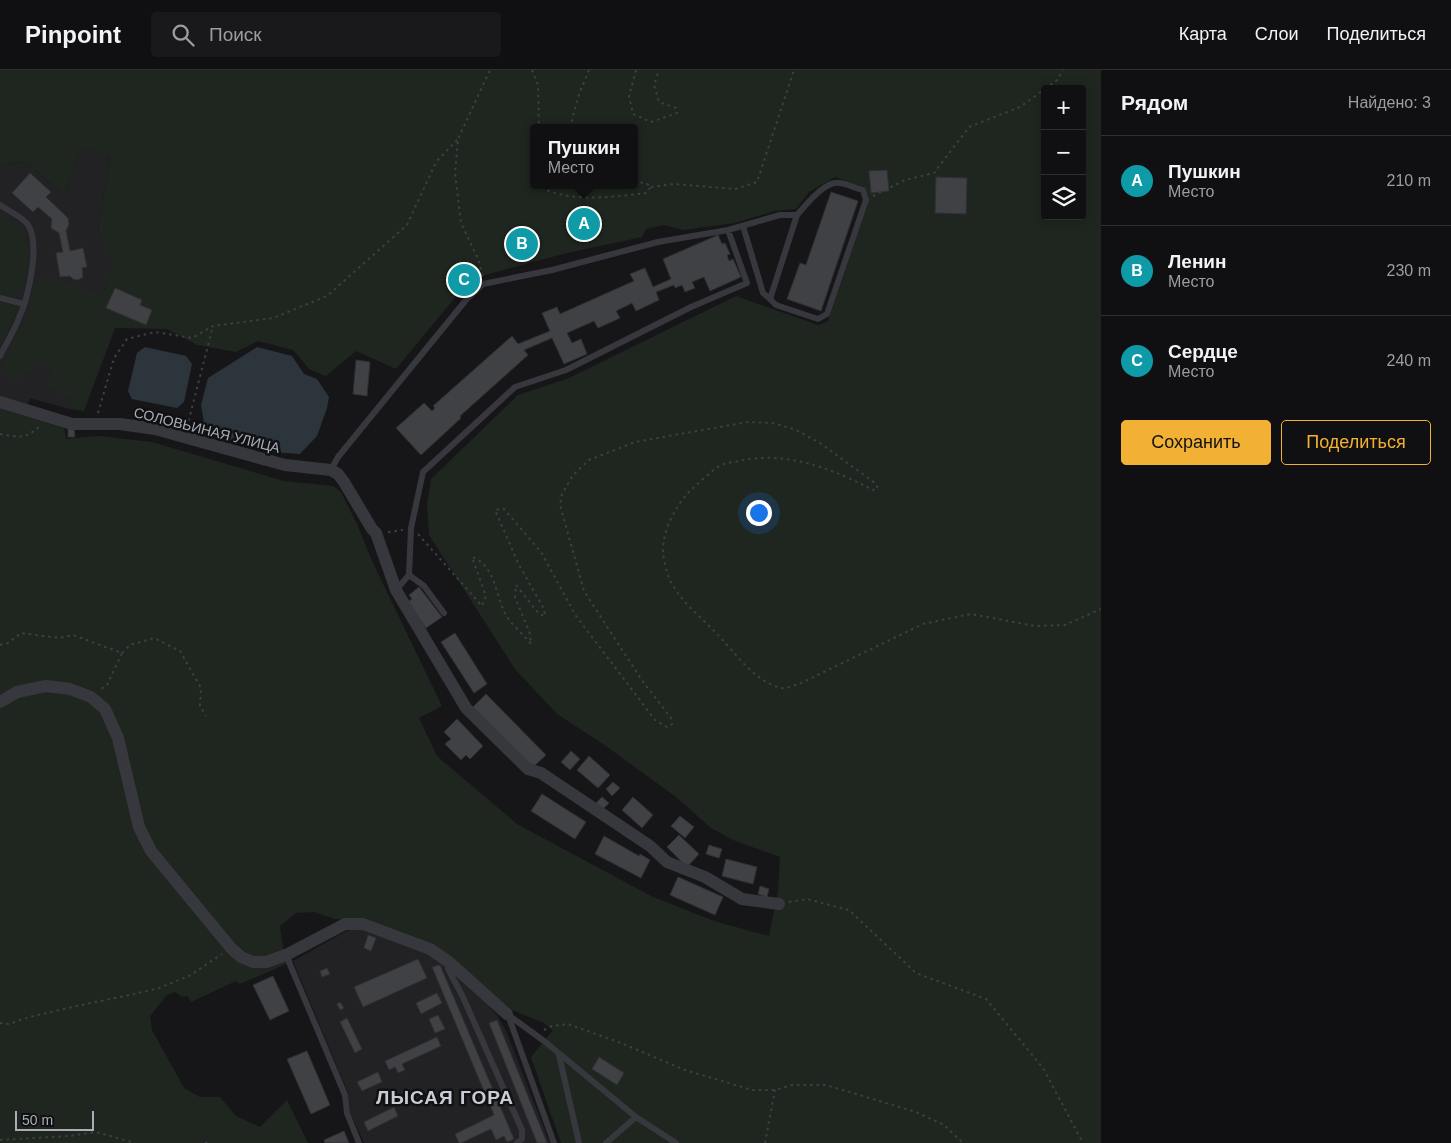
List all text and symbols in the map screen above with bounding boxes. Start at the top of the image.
search box [151,12,501,57]
text: Pinpoint [25,21,121,48]
icon: search [169,21,197,49]
text: Поиск [209,24,262,45]
text: Карта [1179,24,1227,44]
text: Слои [1255,24,1299,44]
text: Поделиться [1327,24,1426,44]
map controls [1041,85,1086,220]
button: + [1041,85,1086,130]
text: Рядом [1121,91,1188,114]
text: Найдено: 3 [1348,94,1431,111]
popup [530,124,638,189]
button: − [1041,130,1086,175]
text: Пушкин [548,137,620,158]
text: Место [548,159,594,176]
text: Пушкин [1168,161,1241,182]
text: A [1131,172,1143,189]
text: 210 m [1387,172,1431,189]
button: layers [1041,175,1086,220]
text: Место [1168,183,1214,200]
pin: A [568,205,600,243]
pin: B [506,225,538,263]
text: Ленин [1168,251,1227,272]
pin: C [448,261,480,299]
text: B [1131,262,1143,279]
text: 230 m [1387,262,1431,279]
text: Место [1168,273,1214,290]
text: Сердце [1168,341,1238,362]
text: C [1131,352,1143,369]
text: 240 m [1387,352,1431,369]
text: Место [1168,363,1214,380]
street label: СОЛОВЬИНАЯ УЛИЦА [132,404,282,456]
button: Сохранить [1121,420,1271,465]
button: Поделиться [1281,420,1431,465]
your location [746,500,772,526]
district label: ЛЫСАЯ ГОРА [376,1087,514,1108]
scale bar [15,1108,94,1131]
text: 50 m [22,1112,53,1128]

